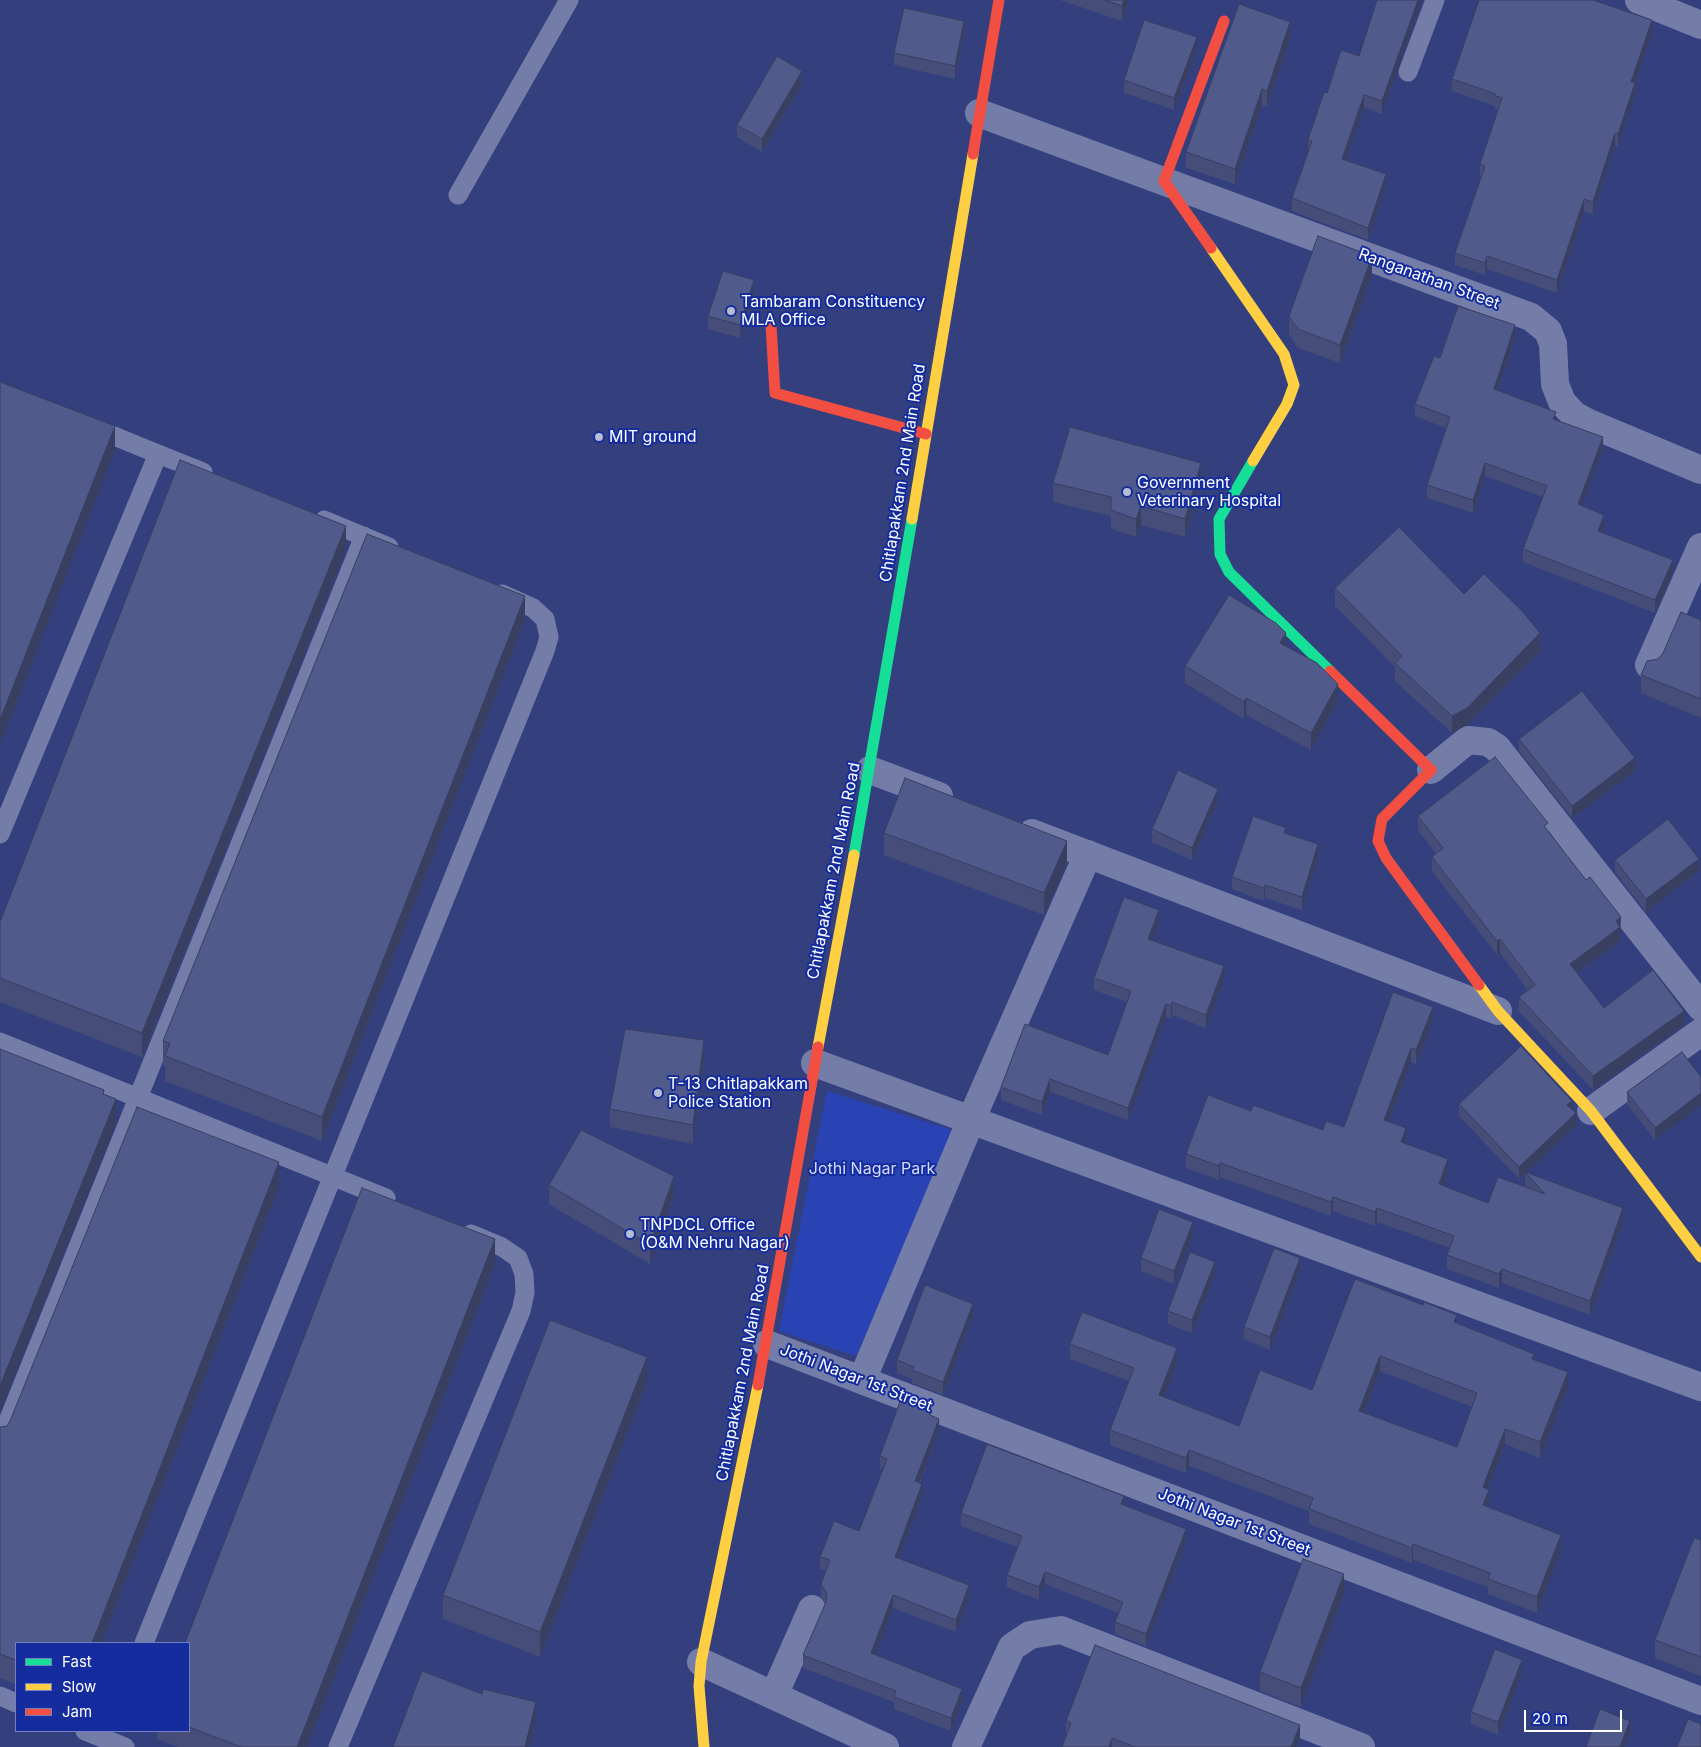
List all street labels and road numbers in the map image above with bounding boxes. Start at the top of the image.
street label: Ranganathan Street [1356,245,1502,313]
street label: Chitlapakkam 2nd Main Road [876,363,930,583]
street label: Chitlapakkam 2nd Main Road [804,761,864,981]
street label: Chitlapakkam 2nd Main Road [713,1263,773,1483]
street label: Jothi Nagar 1st Street [777,1340,935,1416]
street label: Jothi Nagar 1st Street [1155,1484,1313,1560]

